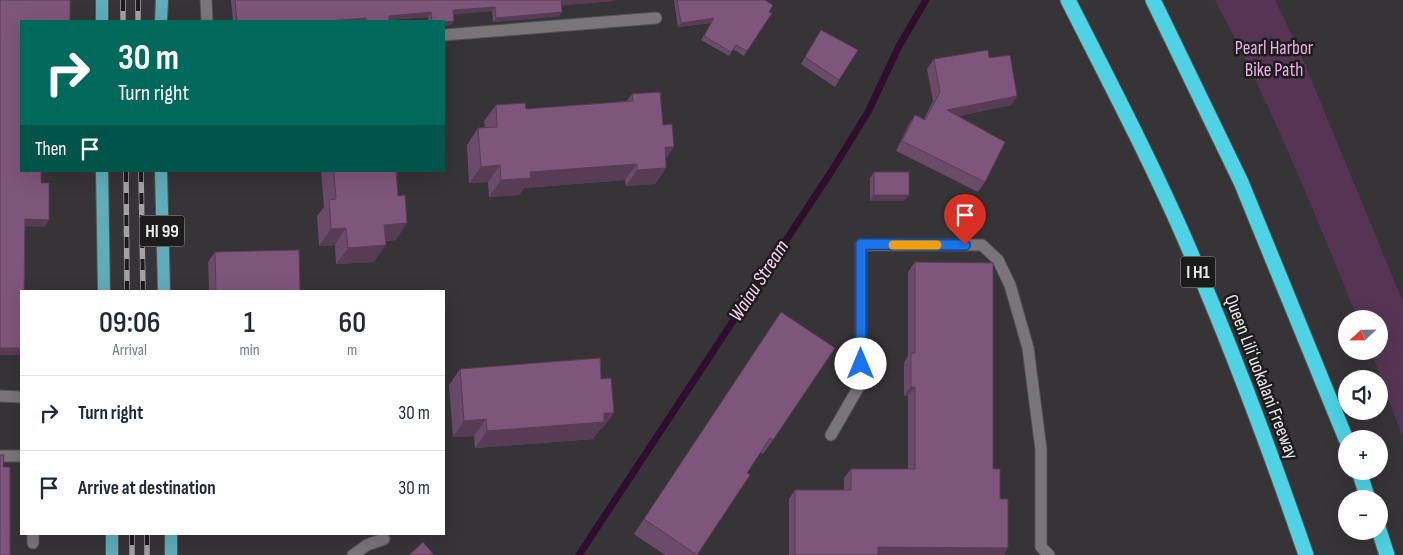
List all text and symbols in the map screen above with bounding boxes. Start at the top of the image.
text: 30 m [118,37,179,80]
park label: Pearl Harbor Bike Path [1235,37,1314,82]
icon: right [35,40,100,105]
text: Turn right [118,80,189,107]
icon: arrive [76,135,104,163]
text: Then [35,138,66,161]
pin [944,194,986,245]
icon: arrive [951,201,979,229]
road number: HI 99 [140,216,184,247]
water label: Waiau Stream [724,236,794,326]
road number: I H1 [1180,256,1216,288]
street label: Queen Liliʻuokalani Freeway [1219,291,1303,463]
text: 09:06 [99,305,161,341]
text: 1 [244,305,255,341]
text: 60 [338,305,366,341]
north arrow [1338,310,1388,360]
map controls [1338,310,1388,540]
position arrow [834,337,886,389]
text: Arrival [113,341,147,360]
text: min [239,341,260,360]
text: m [347,341,357,360]
button: sound [1338,370,1388,420]
icon: right [35,399,63,427]
text: Turn right [78,402,143,425]
text: 30 m [398,402,430,425]
button: + [1338,430,1388,480]
icon: arrive [35,474,63,502]
text: Arrive at destination [78,477,216,500]
text: 30 m [398,477,430,500]
button: − [1338,490,1388,540]

